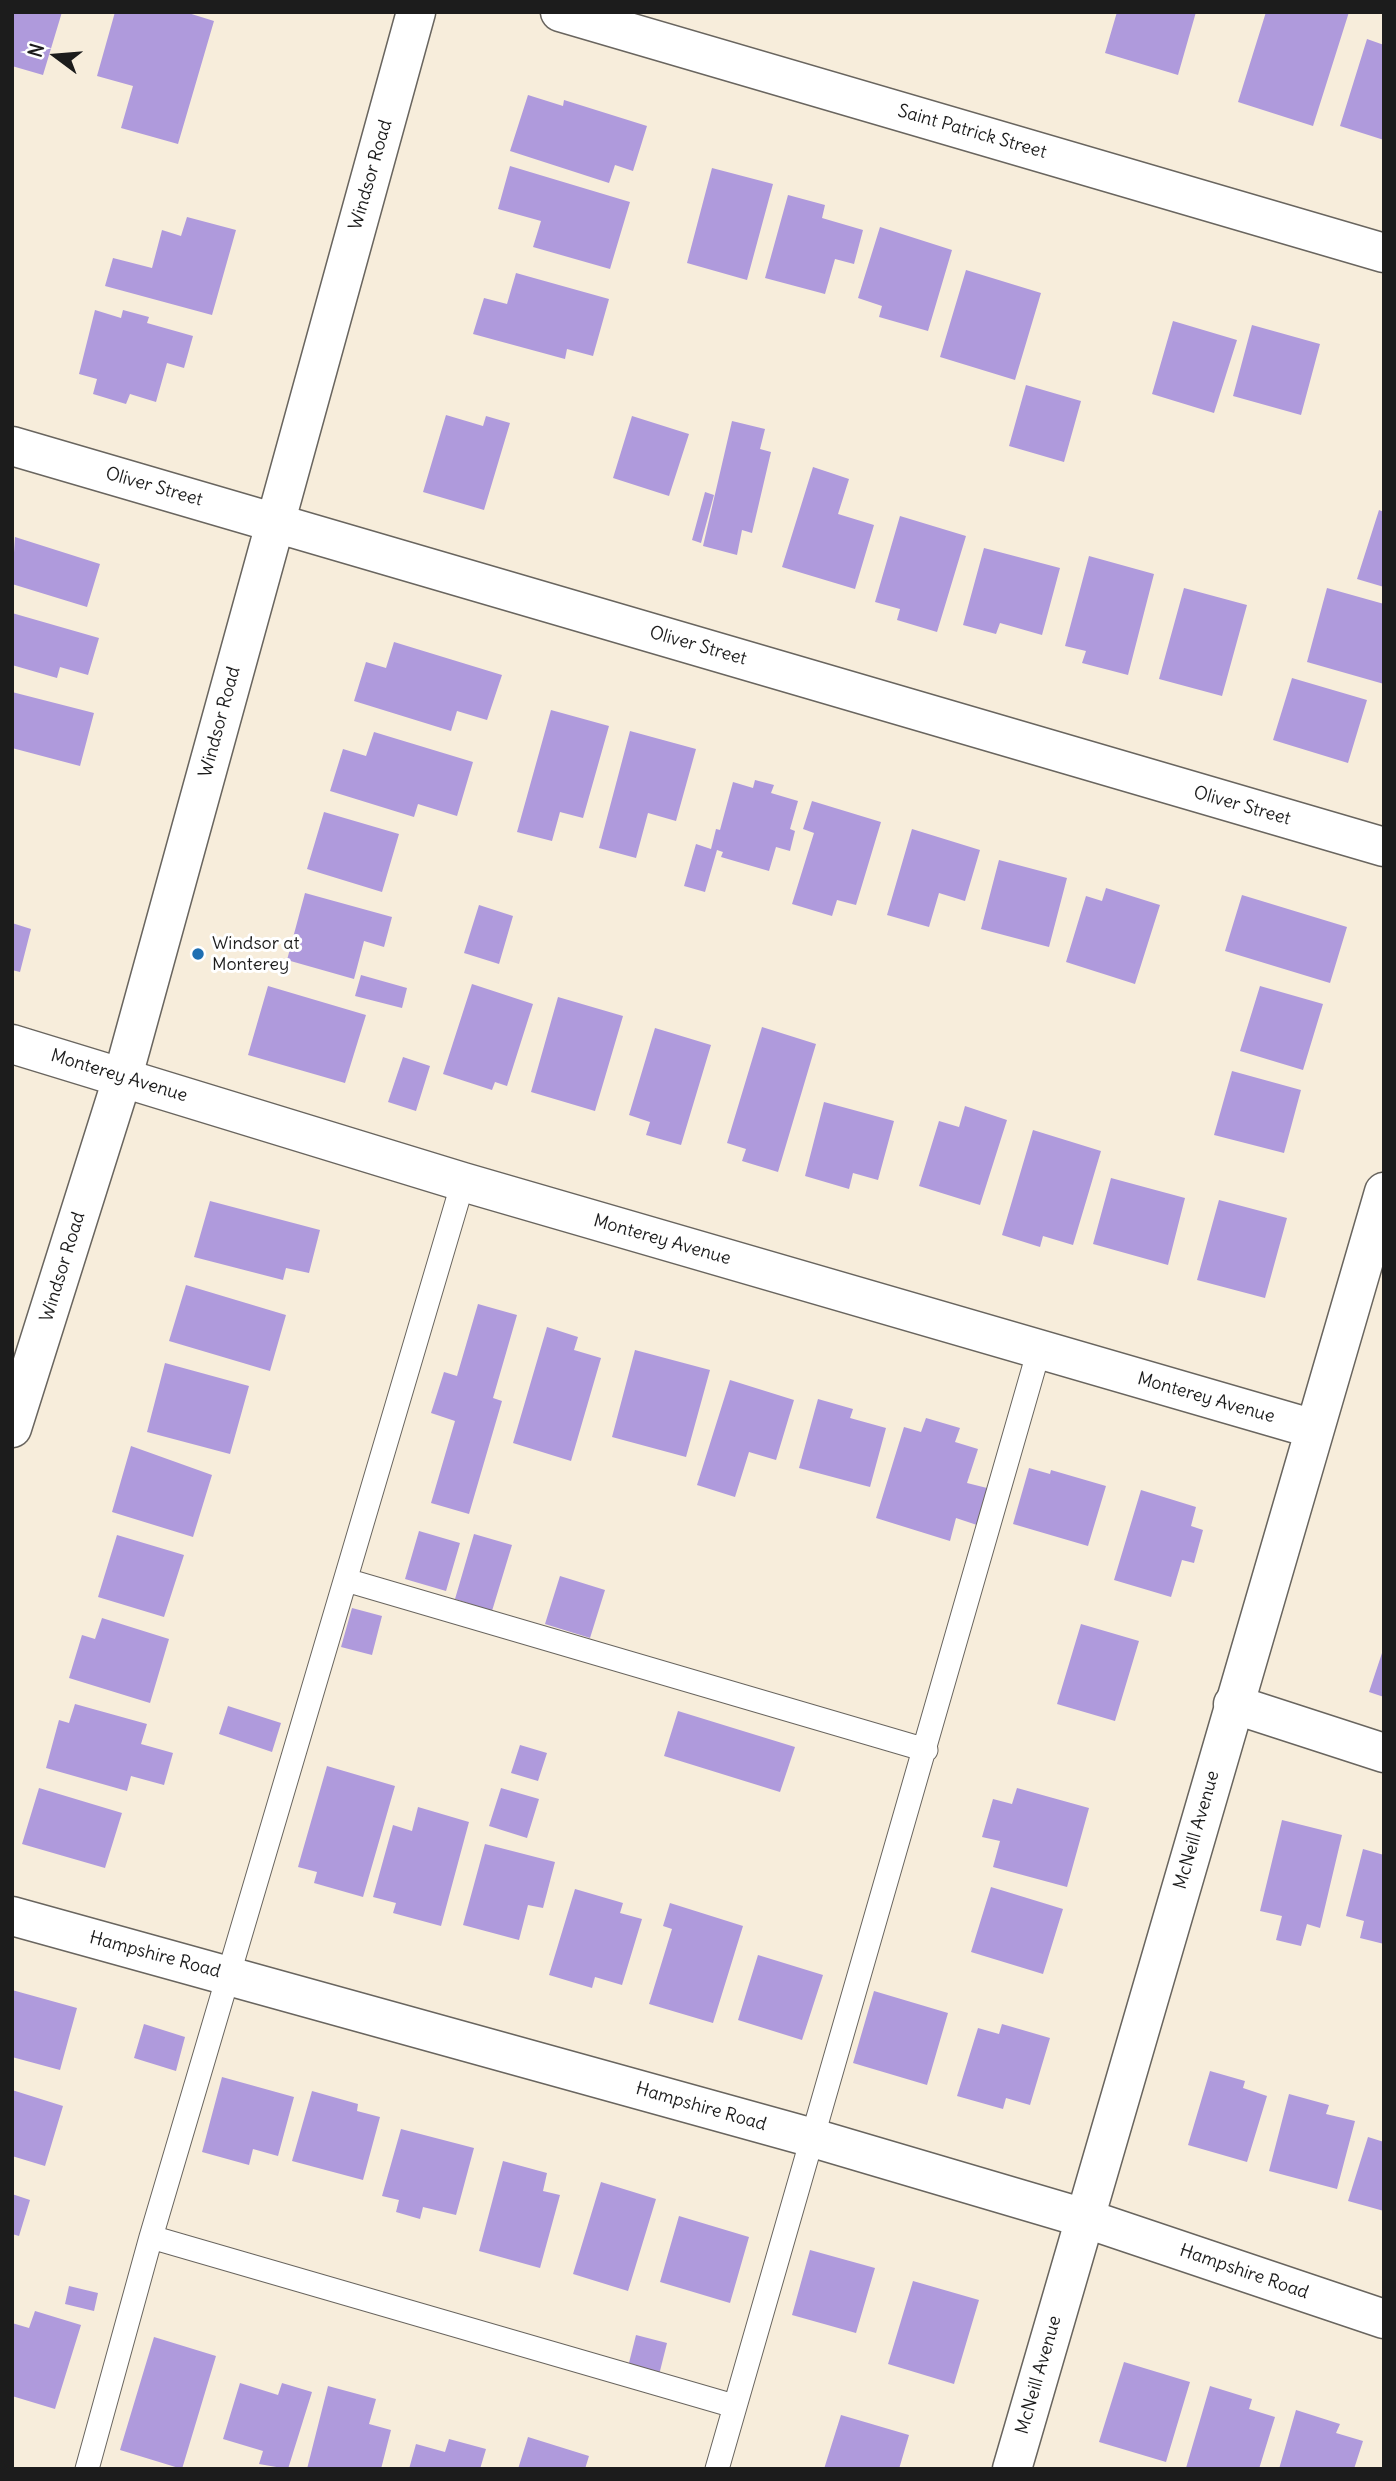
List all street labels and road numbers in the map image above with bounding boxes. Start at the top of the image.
street label: Saint Patrick Street [895,100,1049,164]
street label: Windsor Road [345,117,397,233]
street label: Oliver Street [103,463,205,511]
street label: Oliver Street [647,622,749,670]
street label: Windsor Road [195,664,245,780]
street label: Oliver Street [1191,782,1293,830]
street label: Monterey Avenue [48,1045,190,1107]
street label: Windsor Road [36,1210,90,1324]
street label: Monterey Avenue [591,1210,733,1270]
street label: Monterey Avenue [1135,1368,1277,1428]
street label: McNeill Avenue [1170,1768,1224,1892]
street label: Hampshire Road [87,1927,223,1983]
street label: Hampshire Road [633,2078,769,2136]
street label: Hampshire Road [1177,2240,1311,2304]
street label: McNeill Avenue [1012,2313,1066,2437]

